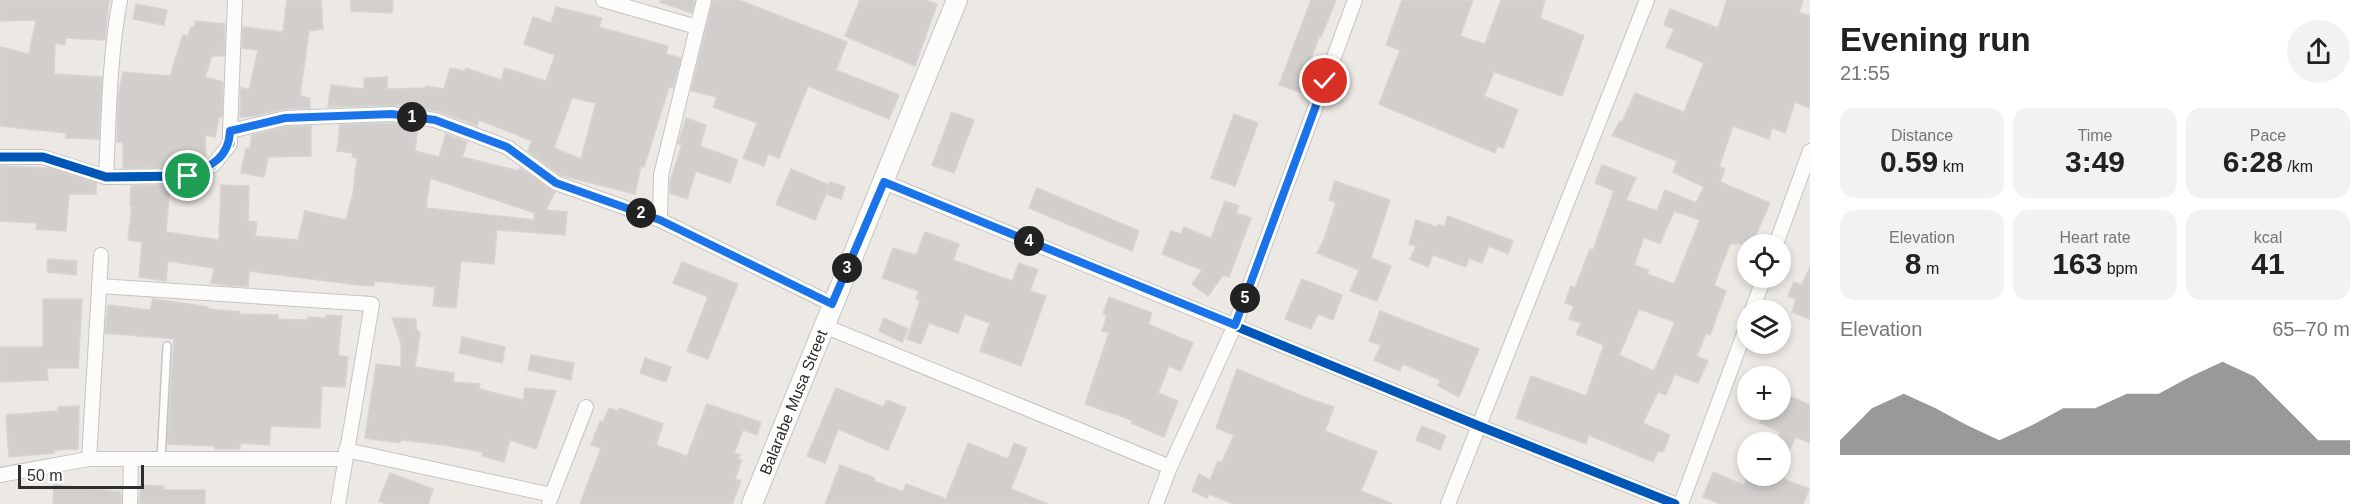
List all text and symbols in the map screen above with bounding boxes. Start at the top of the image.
button: share [2287,20,2350,83]
text: Evening run [1840,21,2031,58]
pin [1299,55,1350,106]
text: 21:55 [1840,62,1890,84]
icon: check [1308,64,1341,97]
pin: 1 [397,102,427,132]
text: 1 [408,108,416,125]
text: Distance [1891,127,1953,144]
text: Time [2078,127,2112,144]
text: Pace [2250,127,2286,144]
text: 0.59 [1880,145,1938,178]
text: 3:49 [2065,145,2125,178]
text: 6:28 [2223,145,2283,178]
pin [162,150,213,201]
text: km [1938,158,1964,175]
text: /km [2283,158,2313,175]
icon: arrive [171,159,204,192]
pin: 2 [626,198,656,228]
text: 2 [637,204,645,221]
pin: 4 [1014,226,1044,256]
text: Elevation [1889,229,1955,246]
text: Heart rate [2059,229,2131,246]
text: kcal [2254,229,2282,246]
text: 4 [1025,232,1033,249]
map controls [1737,234,1791,486]
button: locate [1737,234,1791,288]
text: 8 [1905,247,1921,280]
text: 163 [2052,247,2102,280]
text: 41 [2251,247,2285,280]
pin: 3 [832,253,862,283]
text: 3 [843,259,851,276]
text: m [1921,260,1939,277]
text: bpm [2102,260,2138,277]
pin: 5 [1230,283,1260,313]
text: 5 [1241,289,1249,306]
button: layers [1737,300,1791,354]
text: Elevation [1840,318,1922,340]
text: 65–70 m [2272,318,2350,340]
street label: Balarabe Musa Street [757,327,831,477]
button: + [1737,366,1791,420]
button: − [1737,432,1791,486]
scale bar [18,462,144,490]
text: 50 m [27,467,63,484]

